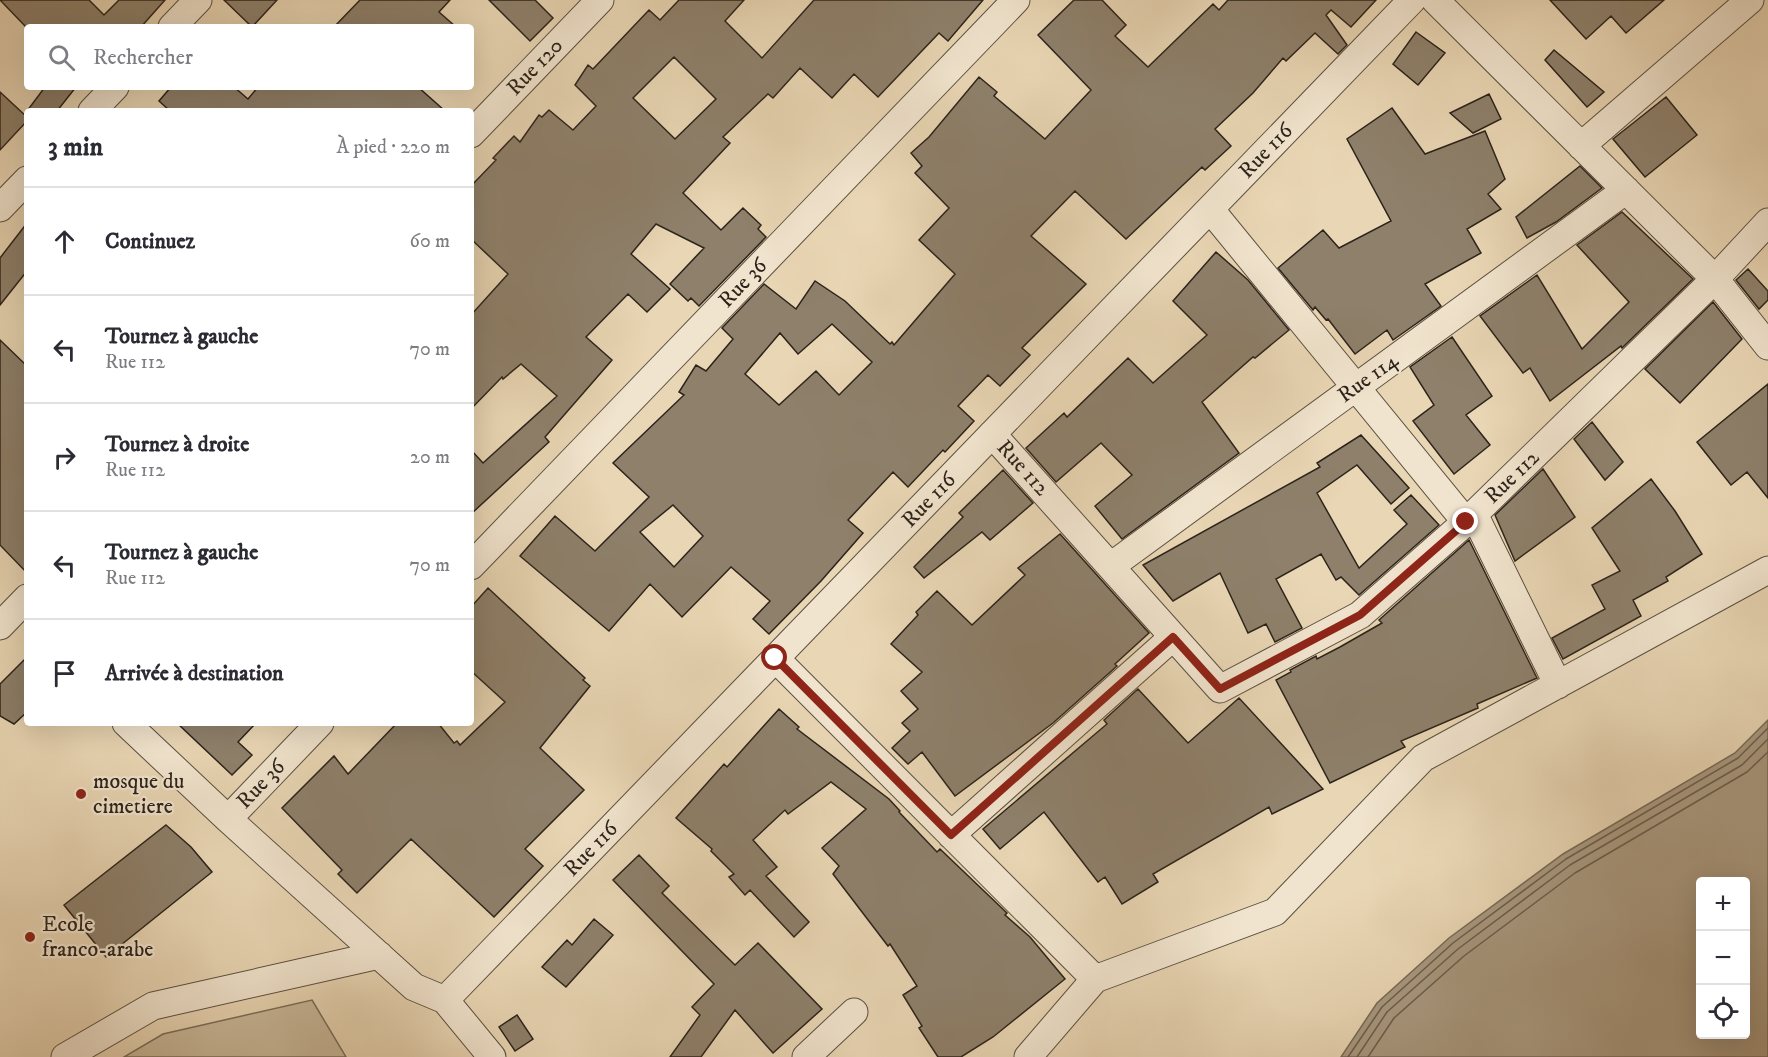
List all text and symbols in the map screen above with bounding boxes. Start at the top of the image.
search box [24,24,474,90]
street label: Rue 120 [501,33,569,101]
icon: search [45,41,78,74]
text: Rechercher [93,44,193,71]
street label: Rue 116 [1233,117,1300,184]
text: 3 min [48,131,103,164]
text: À pied · 220 m [336,135,450,160]
icon: ahead [48,225,81,258]
text: Continuez [105,228,195,255]
text: 60 m [410,229,450,254]
street label: Rue 36 [713,251,774,314]
text: Tournez à gauche [105,323,258,350]
icon: left [48,333,81,366]
text: 70 m [409,337,450,362]
street label: Rue 114 [1333,346,1404,409]
text: Rue 112 [105,350,165,375]
text: Tournez à droite [105,431,249,458]
street label: Rue 112 [991,434,1055,502]
icon: right [48,441,81,474]
street label: Rue 112 [1479,444,1545,510]
text: 20 m [410,445,450,470]
text: Rue 112 [105,458,165,483]
street label: Rue 116 [896,466,963,533]
route end [1452,508,1478,534]
text: Tournez à gauche [105,539,258,566]
icon: left [48,549,81,582]
text: 70 m [409,553,450,578]
text: Rue 112 [105,566,165,591]
route start [761,644,787,670]
icon: arrive [48,657,81,690]
text: Arrivée à destination [105,660,284,687]
street label: Rue 36 [231,752,292,815]
place label: mosque du cimetiere [93,768,184,820]
marker: mosque du cimetiere [74,787,88,801]
street label: Rue 116 [558,815,625,882]
map controls [1696,877,1750,1039]
button: + [1696,877,1750,931]
place label: Ecole franco-arabe [42,911,153,963]
marker: Ecole franco-arabe [23,930,37,944]
button: − [1696,931,1750,985]
button: locate [1696,985,1750,1039]

